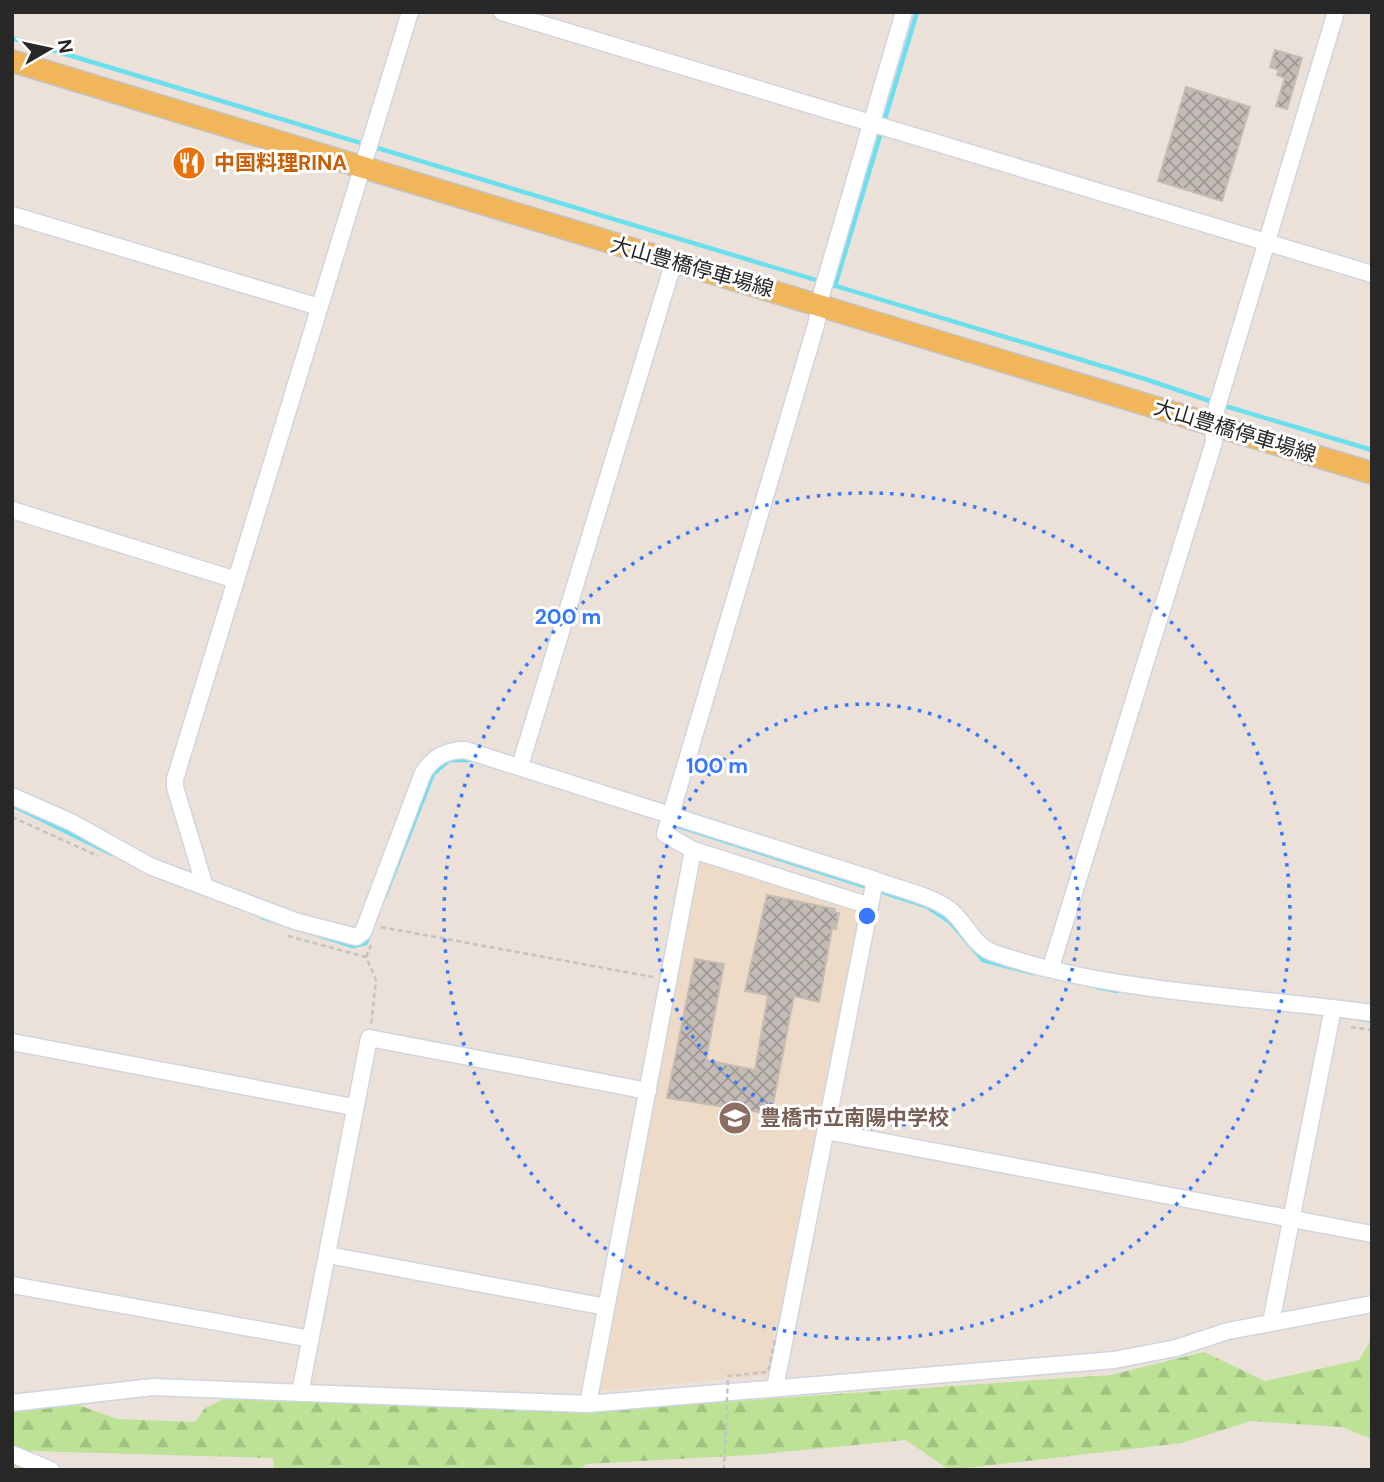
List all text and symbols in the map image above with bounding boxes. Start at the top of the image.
north arrow [14,14,84,84]
text: N [52,38,79,55]
restaurant icon: 中国料理RINA [170,144,208,182]
place label: 中国料理RINA [214,149,347,177]
street label: 大山豊橋停車場線 [607,230,777,304]
street label: 大山豊橋停車場線 [1151,393,1319,469]
text: 200 m [535,603,601,631]
text: 100 m [686,752,748,780]
centre of rings [855,904,879,928]
school or university icon: 豊橋市立南陽中学校 [716,1099,754,1137]
place label: 豊橋市立南陽中学校 [760,1104,949,1132]

